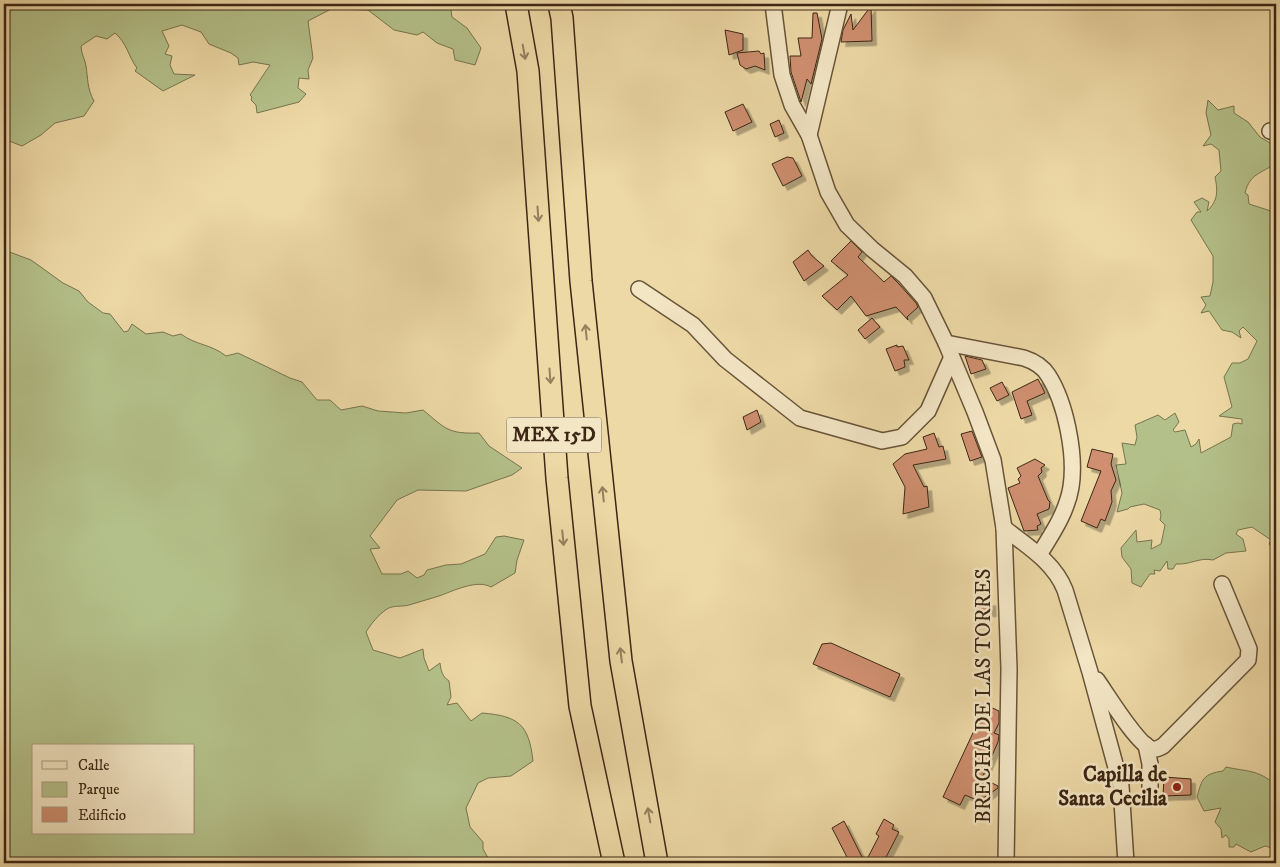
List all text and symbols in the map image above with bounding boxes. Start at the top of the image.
one-way arrow [520,43,530,59]
one-way arrow [533,205,543,221]
one-way arrow [581,324,591,340]
one-way arrow [545,367,554,383]
road number: MEX 15D [506,418,602,452]
one-way arrow [598,486,608,502]
one-way arrow [558,529,568,545]
street label: BRECHA DE LAS TORRES [971,569,997,824]
one-way arrow [616,648,626,664]
legend [32,744,195,834]
text: Calle [78,756,110,775]
place label: Capilla de Santa Cecilia [1058,762,1168,812]
text: Parque [78,780,119,799]
marker: Capilla de Santa Cecilia [1171,781,1183,793]
text: Edificio [78,806,126,825]
one-way arrow [643,808,653,824]

